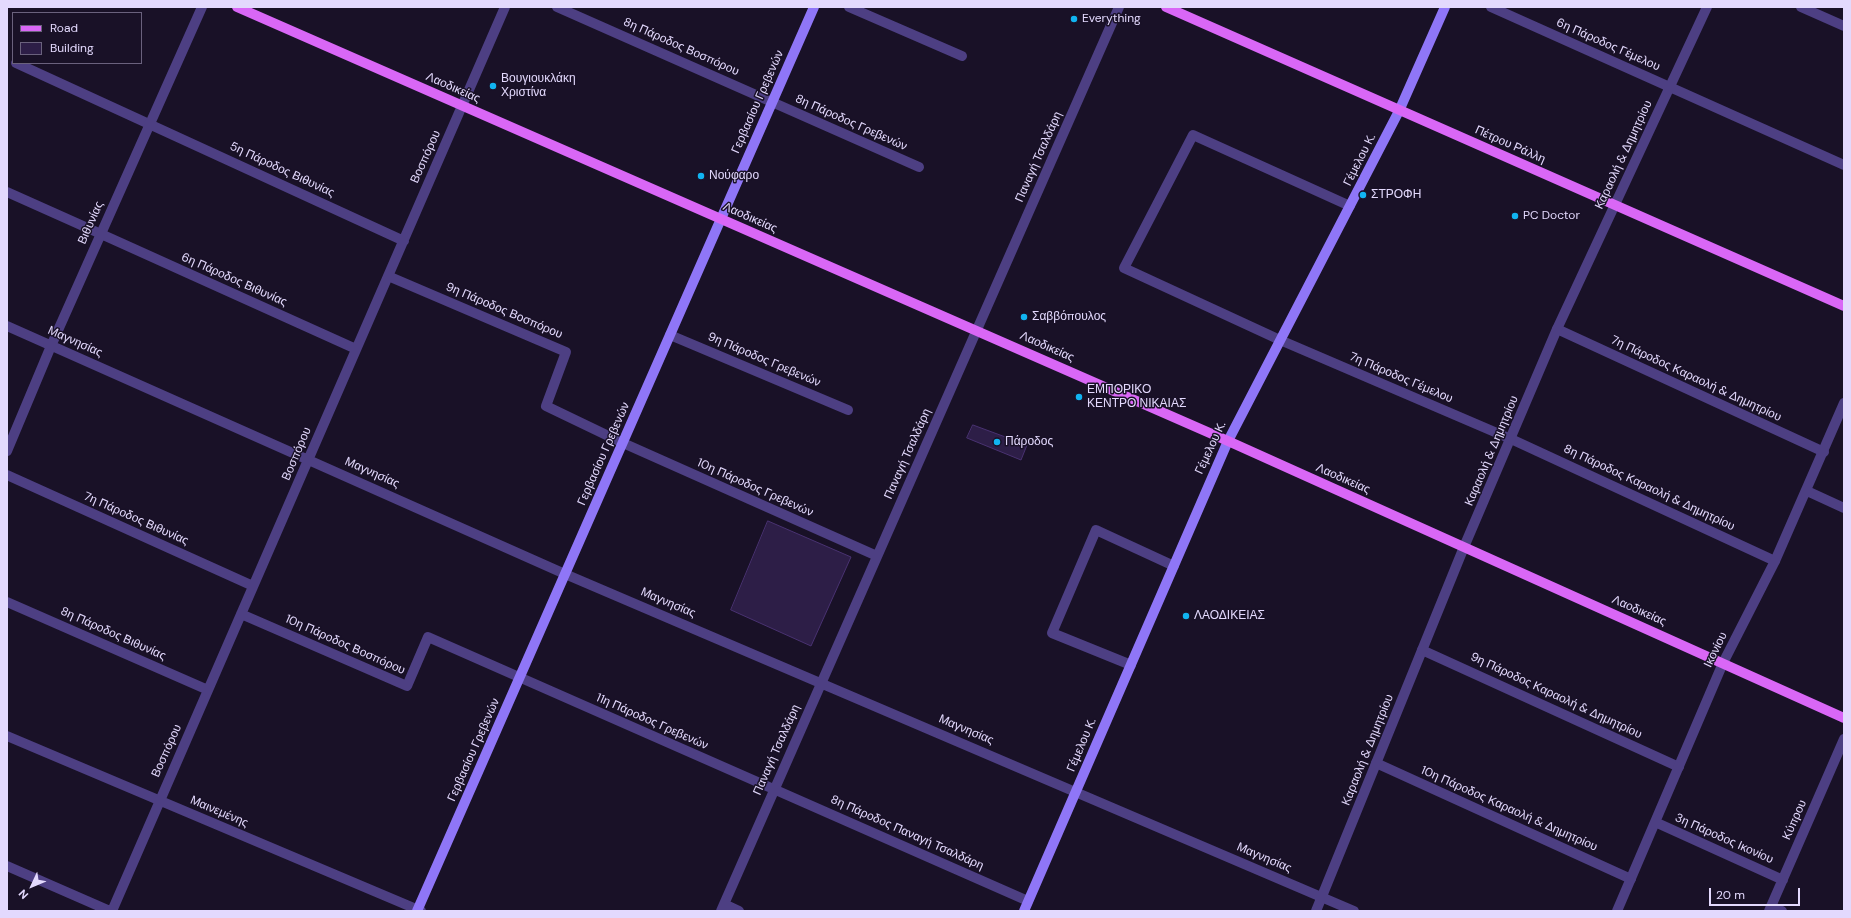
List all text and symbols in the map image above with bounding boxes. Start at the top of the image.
legend [12,12,142,64]
place label: Everything [1082,12,1141,26]
marker: Everything [1069,14,1079,24]
street label: 8η Πάροδος Βοσπόρου [621,15,741,79]
street label: 6η Πάροδος Γέμελου [1554,16,1662,74]
text: Road [50,20,78,36]
text: Building [50,40,94,56]
street label: Γερβασίου Γρεβενών [729,48,787,156]
street label: Λαοδικείας [424,70,482,106]
place label: Βουγιουκλάκη Χριστίνα [501,72,576,100]
marker: Βουγιουκλάκη Χριστίνα [488,81,498,91]
street label: 8η Πάροδος Γρεβενών [793,92,909,154]
street label: Καραολή & Δημητρίου [1592,98,1656,212]
street label: Παναγή Τσαλδάρη [1013,109,1065,205]
street label: Πέτρου Ράλλη [1473,123,1547,167]
street label: Βοσπόρου [408,128,444,186]
street label: Γέμελου Κ. [1341,131,1379,189]
street label: 5η Πάροδος Βιθυνίας [227,139,337,201]
place label: Νούφαρο [709,169,759,183]
marker: Νούφαρο [696,171,706,181]
place label: ΣΤΡΟΦΗ [1371,188,1421,202]
marker: ΣΤΡΟΦΗ [1358,190,1368,200]
street label: Βιθυνίας [75,199,107,247]
street label: Λαοδικείας [721,200,779,236]
place label: PC Doctor [1523,209,1580,223]
marker: PC Doctor [1510,211,1520,221]
street label: 6η Πάροδος Βιθυνίας [179,250,289,310]
street label: 9η Πάροδος Βοσπόρου [443,280,565,342]
place label: Σαββόπουλος [1032,310,1106,324]
marker: Σαββόπουλος [1019,312,1029,322]
street label: Μαγνησίας [45,324,105,360]
street label: Λαοδικείας [1018,329,1076,365]
street label: 9η Πάροδος Γρεβενών [705,330,823,390]
street label: 7η Πάροδος Καραολή & Δημητρίου [1609,333,1783,425]
street label: 7η Πάροδος Γέμελου [1347,350,1455,406]
place label: ΕΜΠΟΡΙΚΟ ΚΕΝΤΡΟ ΝΙΚΑΙΑΣ [1087,383,1186,411]
marker: ΕΜΠΟΡΙΚΟ ΚΕΝΤΡΟ ΝΙΚΑΙΑΣ [1074,392,1084,402]
street label: Καραολή & Δημητρίου [1462,394,1522,508]
street label: Γερβασίου Γρεβενών [575,400,633,508]
street label: Παναγή Τσαλδάρη [882,406,934,502]
street label: Γέμελου Κ. [1192,419,1230,477]
street label: Βοσπόρου [279,425,315,483]
place label: Πάροδος [1005,435,1053,449]
marker: Πάροδος [992,437,1002,447]
street label: 8η Πάροδος Καραολή & Δημητρίου [1561,442,1737,534]
street label: Μαγνησίας [342,455,402,491]
street label: 10η Πάροδος Γρεβενών [695,456,815,520]
street label: Λαοδικείας [1314,461,1372,497]
street label: 7η Πάροδος Βιθυνίας [81,489,191,549]
street label: Μαγνησίας [638,585,698,621]
street label: Λαοδικείας [1610,593,1668,629]
street label: 8η Πάροδος Βιθυνίας [58,604,168,664]
place label: ΛΑΟΔΙΚΕΙΑΣ [1194,609,1265,623]
marker: ΛΑΟΔΙΚΕΙΑΣ [1181,611,1191,621]
street label: 10η Πάροδος Βοσπόρου [283,612,407,678]
street label: Ικονίου [1701,630,1731,670]
street label: 9η Πάροδος Καραολή & Δημητρίου [1468,650,1644,742]
street label: 11η Πάροδος Γρεβενών [594,691,710,753]
street label: Καραολή & Δημητρίου [1339,692,1397,808]
street label: Γερβασίου Γρεβενών [445,696,503,804]
street label: Παναγή Τσαλδάρη [751,702,803,798]
street label: Μαγνησίας [936,712,996,748]
street label: Γέμελου Κ. [1064,716,1100,774]
street label: Βοσπόρου [149,722,185,780]
street label: 10η Πάροδος Καραολή & Δημητρίου [1418,763,1600,855]
street label: Μαινεμένης [188,793,250,831]
street label: 8η Πάροδος Παναγή Τσαλδάρη [828,793,986,873]
street label: Κύπρου [1780,798,1810,842]
street label: 3η Πάροδος Ικονίου [1673,811,1775,867]
street label: Μαγνησίας [1234,840,1294,876]
north arrow [12,866,52,906]
scale bar [1711,880,1802,906]
text: N [16,887,31,902]
text: 20 m [1716,887,1745,903]

